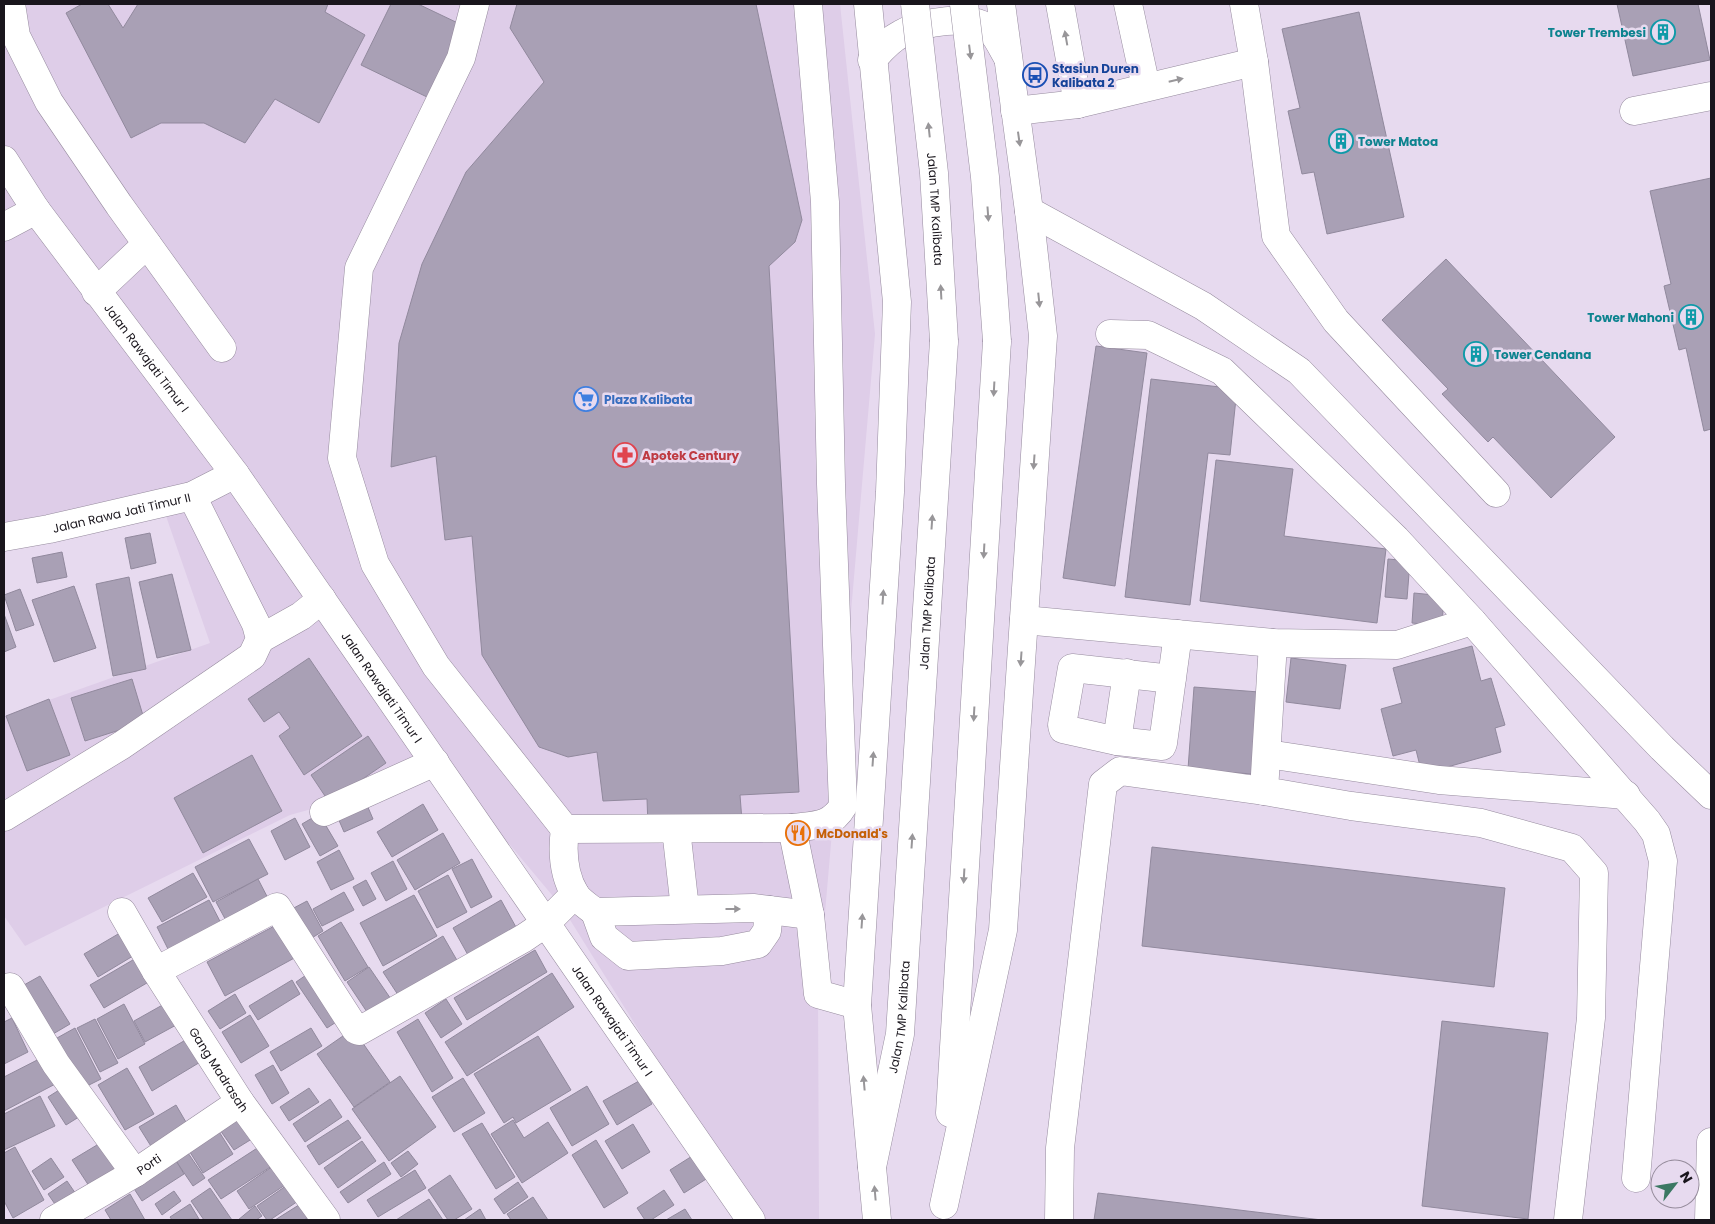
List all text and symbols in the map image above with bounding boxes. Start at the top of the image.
building icon: Tower Trembesi [1650,19,1676,45]
place label: Tower Trembesi [1548,24,1646,41]
one-way arrow [1062,30,1070,46]
one-way arrow [966,44,974,60]
place label: Stasiun Duren Kalibata 2 [1052,60,1139,91]
bus stop icon: Stasiun Duren Kalibata 2 [1022,62,1048,88]
one-way arrow [1169,76,1184,84]
one-way arrow [925,122,933,138]
building icon: Tower Matoa [1328,128,1354,154]
one-way arrow [1015,131,1023,147]
place label: Tower Matoa [1358,133,1438,150]
street label: Jalan TMP Kalibata [923,151,948,266]
one-way arrow [984,206,992,222]
one-way arrow [936,284,944,300]
one-way arrow [1035,292,1043,308]
street label: Jalan Rawajati Timur I [101,300,194,415]
building icon: Tower Mahoni [1678,304,1704,330]
place label: Tower Mahoni [1587,309,1674,326]
building icon: Tower Cendana [1463,341,1489,367]
place label: Tower Cendana [1494,346,1591,363]
one-way arrow [990,382,998,398]
supermarket icon: Plaza Kalibata [573,386,599,412]
place label: Plaza Kalibata [604,391,693,408]
pharmacy icon: Apotek Century [612,442,638,468]
place label: Apotek Century [642,447,740,464]
one-way arrow [1030,454,1038,470]
street label: Jalan Rawa Jati Timur II [51,488,192,536]
one-way arrow [929,514,937,530]
one-way arrow [980,544,988,560]
street label: Jalan TMP Kalibata [915,556,939,670]
one-way arrow [879,589,887,605]
street label: Jalan Rawajati Timur I [338,628,427,746]
one-way arrow [1017,651,1025,667]
one-way arrow [970,706,978,722]
one-way arrow [869,751,877,767]
restaurant icon: McDonald's [785,820,811,846]
place label: McDonald's [816,825,888,842]
one-way arrow [908,833,916,849]
one-way arrow [960,868,968,884]
one-way arrow [726,904,742,912]
one-way arrow [859,913,867,929]
street label: Jalan TMP Kalibata [883,960,913,1075]
street label: Jalan Rawajati Timur I [568,961,657,1079]
street label: Gang Madrasah [186,1024,253,1115]
one-way arrow [860,1075,868,1091]
street label: Porti [133,1149,164,1178]
north arrow [1650,1159,1700,1209]
text: N [1675,1168,1697,1187]
one-way arrow [870,1185,878,1201]

